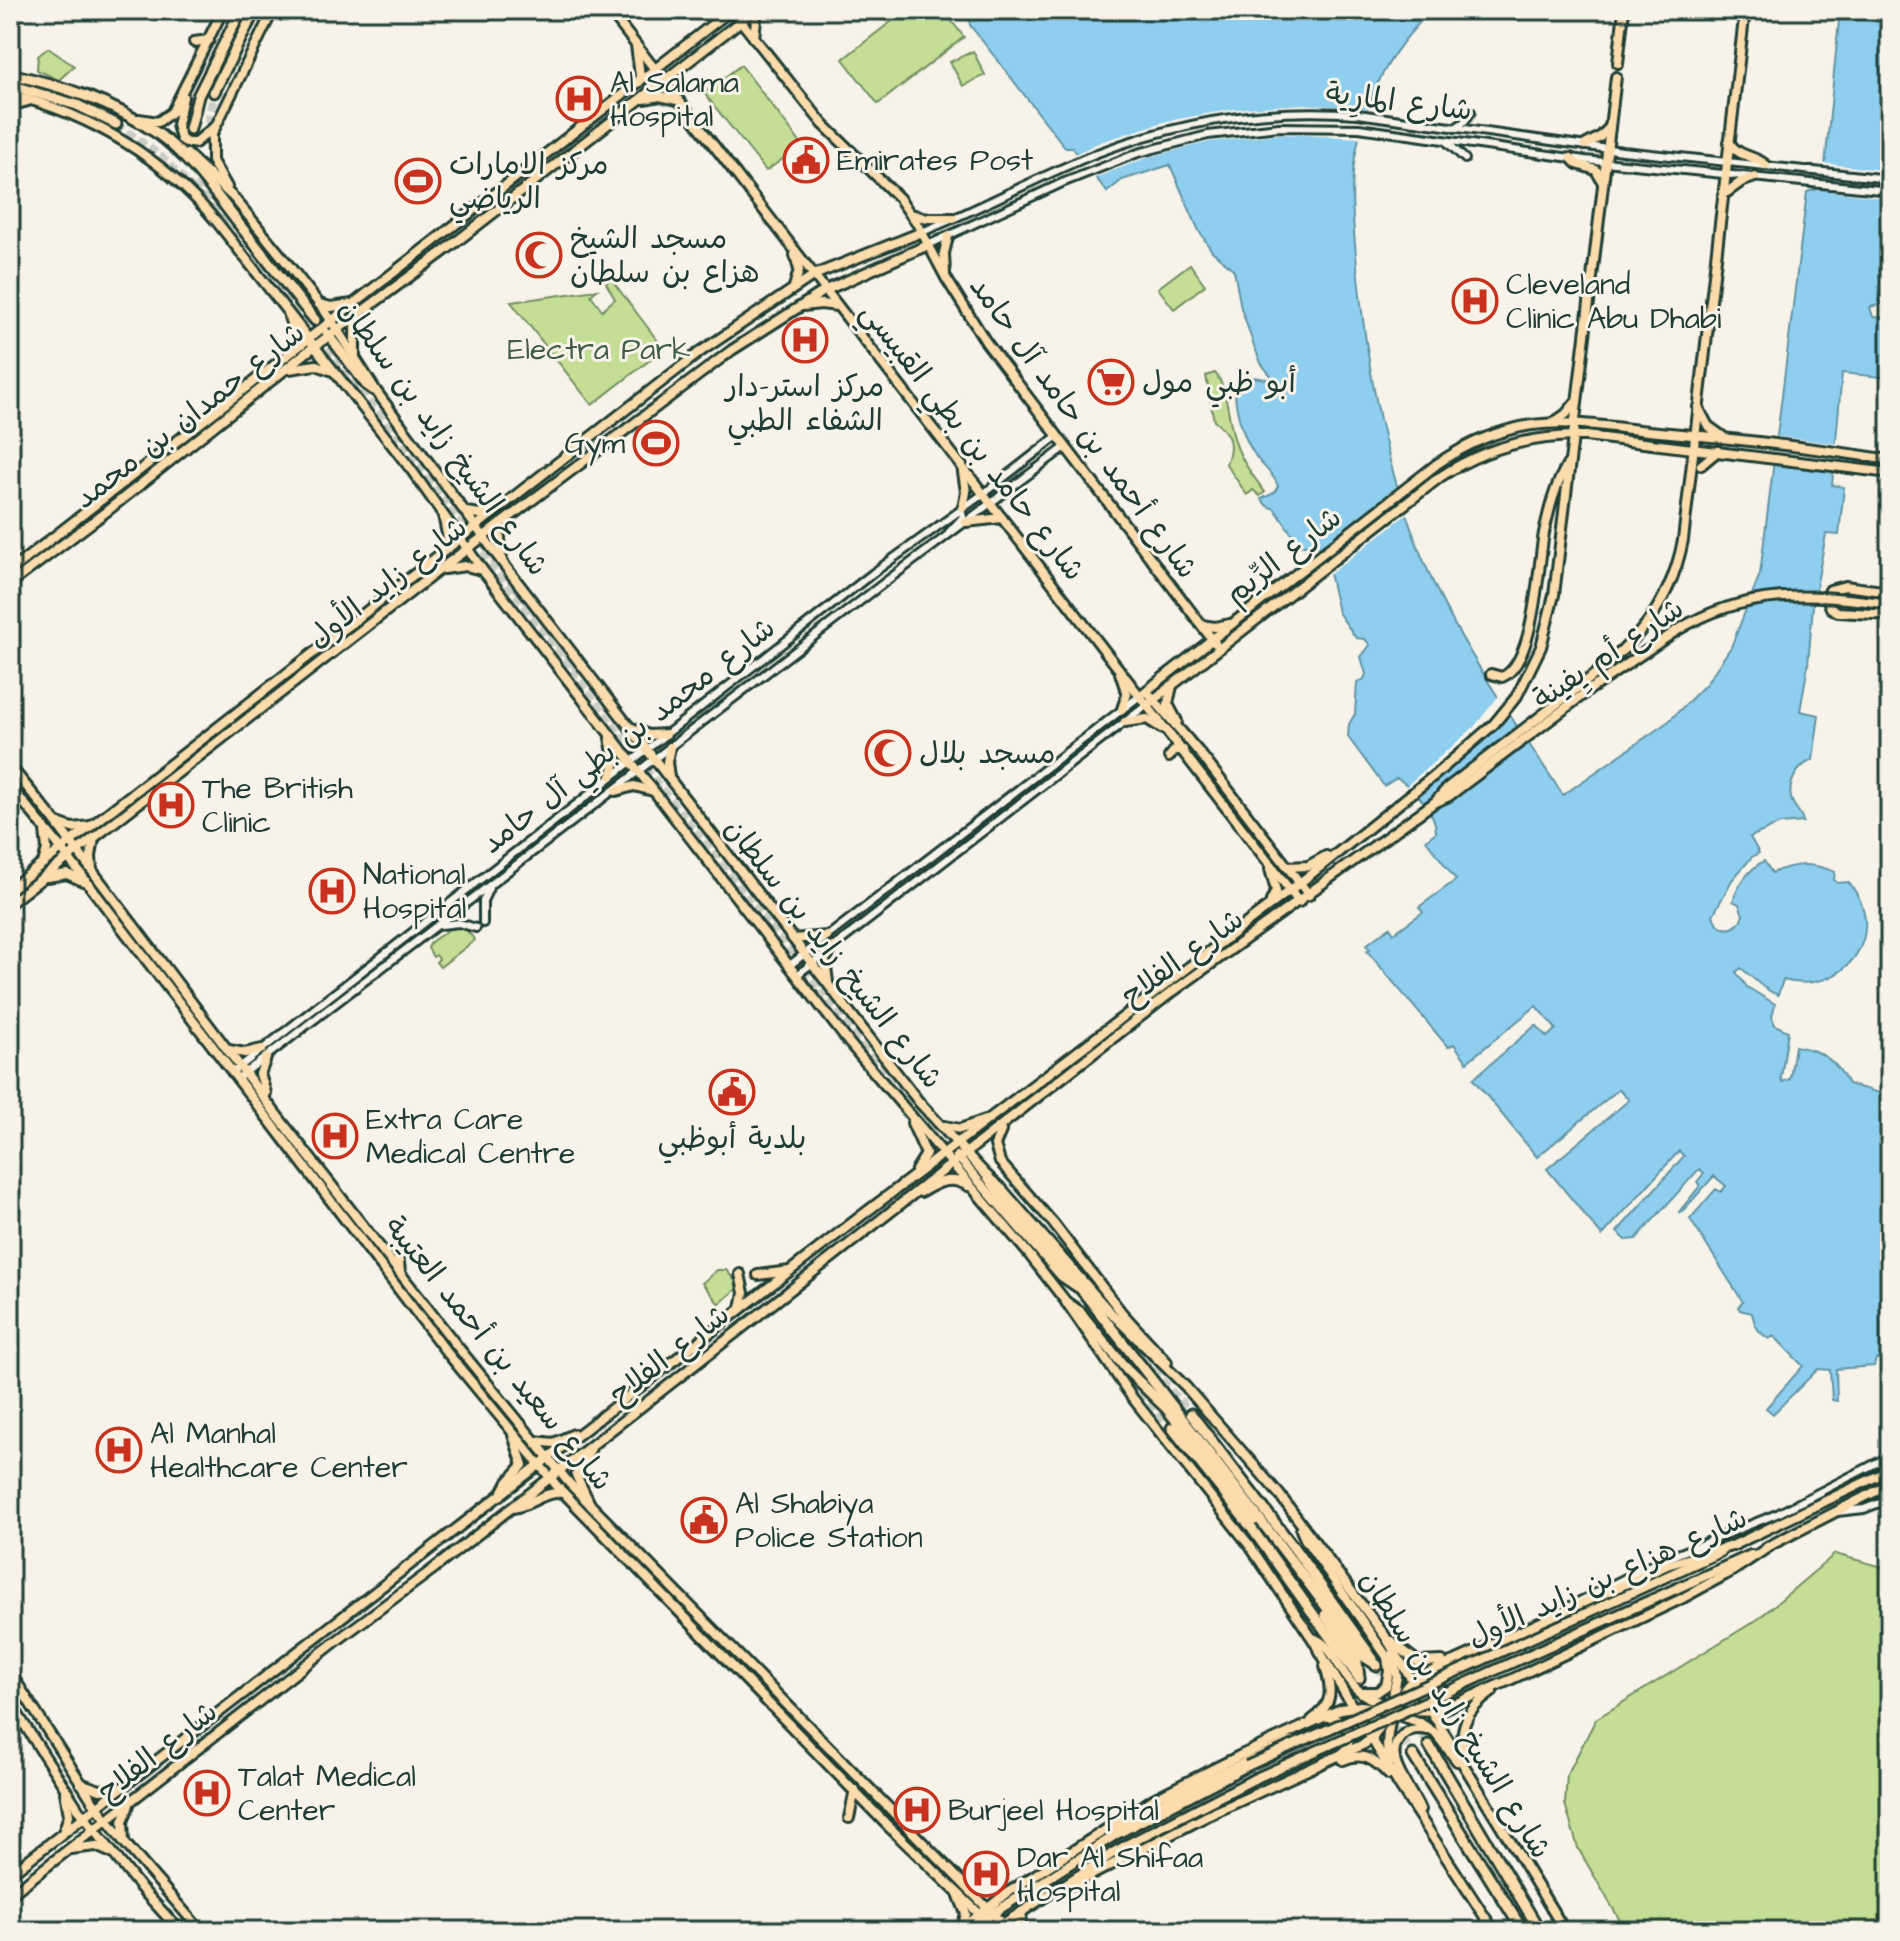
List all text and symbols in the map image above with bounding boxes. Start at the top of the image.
place label: Al Salama Hospital [610,62,739,138]
street label: شارع المارِية [1323,72,1474,132]
hospital icon: Al Salama Hospital [555,75,603,123]
public building icon: Emirates Post [782,136,830,184]
place label: Emirates Post [837,140,1033,182]
place label: مركز الامارات الرياضي [449,144,609,224]
sports icon: مركز الامارات الرياضي [394,157,442,205]
place label: مسجد الشيخ هزاع بن سلطان [570,218,760,294]
mosque icon: مسجد الشيخ هزاع بن سلطان [515,231,563,279]
place label: Cleveland Clinic Abu Dhabi [1506,264,1722,340]
street label: شارع أحمد بن حامد آل حامد [959,268,1207,588]
hospital icon: Cleveland Clinic Abu Dhabi [1451,277,1499,325]
street label: شارع الشيخ زايد بن سلطان [328,290,558,585]
street label: شارع حامد بن بطي القبيسي [847,293,1094,592]
street label: شارع حمدان بن محمد [65,312,314,519]
hospital icon: مركز استر-دار الشفاء الطبي [781,316,829,364]
park label: Electra Park [507,329,691,371]
supermarket icon: أبو ظبي مول [1087,358,1135,406]
place label: أبو ظبي مول [1142,362,1296,408]
place label: مركز استر-دار الشفاء الطبي [723,366,884,446]
sports icon: Gym [632,419,680,467]
place label: Gym [564,423,626,466]
street label: شارع الرِّيم [1217,497,1351,615]
street label: شارع زايد الأول [299,507,476,659]
street label: شارع أم يِفينة [1525,588,1693,721]
street label: شارع محمد بن بطي آل حامد [473,608,787,867]
mosque icon: مسجد بلال [864,729,912,777]
place label: مسجد بلال [919,733,1055,775]
place label: The British Clinic [202,768,353,844]
hospital icon: The British Clinic [147,781,195,829]
street label: شارع الشيخ زايد بن سلطان [714,809,952,1098]
place label: National Hospital [363,854,466,930]
hospital icon: National Hospital [308,867,356,915]
street label: شارع الفلاح [1113,899,1253,1017]
public building icon: بلدية أبوظبي [708,1068,756,1116]
place label: Extra Care Medical Centre [366,1099,575,1175]
hospital icon: Extra Care Medical Centre [311,1112,359,1160]
place label: بلدية أبوظبي [658,1118,806,1164]
street label: شارع سعيد بن أحمد العتيبة [374,1207,622,1500]
street label: شارع الفلاح [600,1294,739,1415]
place label: Al Manhal Healthcare Center [150,1413,408,1489]
hospital icon: Al Manhal Healthcare Center [95,1426,143,1474]
place label: Al Shabiya Police Station [735,1483,923,1559]
public building icon: Al Shabiya Police Station [680,1496,728,1544]
street label: شارع هزاع بن زايد الأول [1461,1497,1754,1659]
street label: شارع الشيخ زايد بن سلطان [1349,1562,1561,1867]
street label: شارع الفلاح [88,1691,227,1812]
place label: Talat Medical Center [238,1756,416,1832]
hospital icon: Talat Medical Center [183,1769,231,1817]
hospital icon: Burjeel Hospital [893,1786,941,1834]
place label: Burjeel Hospital [948,1790,1159,1832]
place label: Dar Al Shifaa Hospital [1017,1837,1203,1913]
hospital icon: Dar Al Shifaa Hospital [962,1850,1010,1898]

